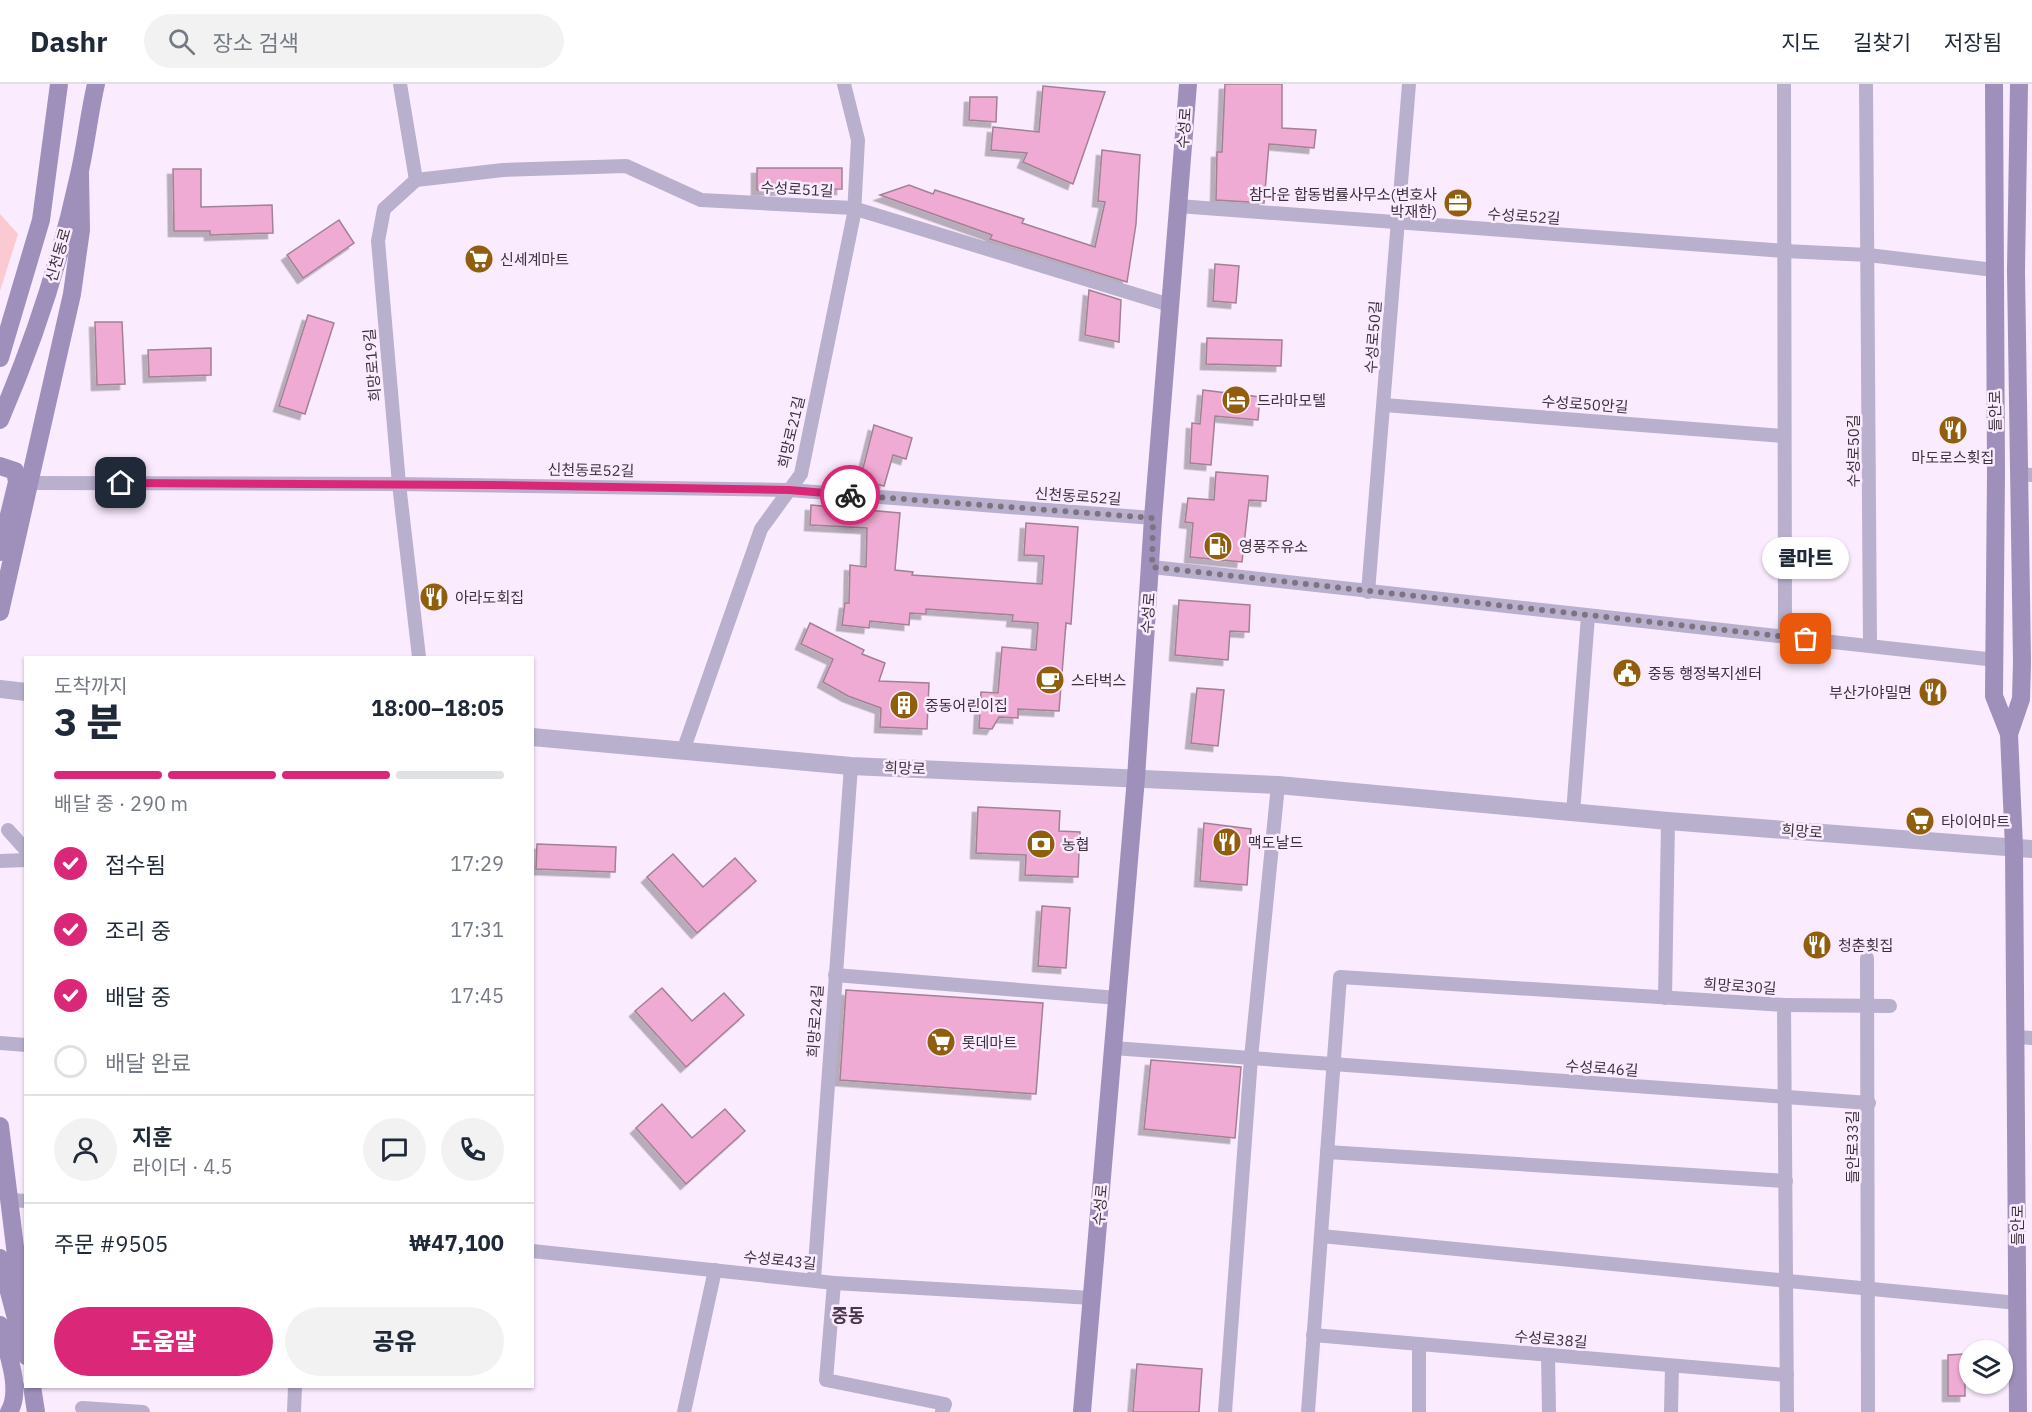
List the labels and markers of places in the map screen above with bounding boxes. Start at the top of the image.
place label: 참다운 합동법률사무소(변호사 박재한) [1249,185,1437,221]
office icon: 참다운 합동법률사무소(변호사 박재한) [1442,187,1474,219]
supermarket icon: 신세계마트 [463,243,495,275]
place label: 신세계마트 [500,250,569,269]
hotel icon: 드라마모텔 [1220,384,1252,416]
place label: 드라마모텔 [1257,391,1326,410]
restaurant icon: 마도로스횟집 [1937,414,1969,446]
place label: 마도로스횟집 [1912,448,1994,467]
pin [95,457,146,508]
fuel station icon: 영풍주유소 [1202,530,1234,562]
place label: 영풍주유소 [1239,537,1308,556]
callout: 쿨마트 [1762,537,1850,579]
restaurant icon: 아라도회집 [418,581,450,613]
place label: 아라도회집 [455,588,524,607]
pin [1780,613,1831,664]
public building icon: 중동 행정복지센터 [1611,657,1643,689]
cafe icon: 스타벅스 [1034,664,1066,696]
place label: 중동 행정복지센터 [1648,664,1762,683]
place label: 스타벅스 [1071,671,1126,690]
restaurant icon: 부산가야밀면 [1917,676,1949,708]
place label: 부산가야밀면 [1829,683,1912,702]
building icon: 중동어린이집 [888,689,920,721]
place label: 중동어린이집 [925,696,1008,715]
supermarket icon: 타이어마트 [1904,805,1936,837]
place label: 타이어마트 [1941,812,2010,831]
restaurant icon: 맥도날드 [1211,826,1243,858]
bank icon: 농협 [1025,828,1057,860]
place label: 맥도날드 [1248,833,1303,852]
place label: 농협 [1062,835,1090,854]
restaurant icon: 청춘횟집 [1801,929,1833,961]
place label: 청춘횟집 [1838,936,1893,955]
supermarket icon: 롯데마트 [925,1026,957,1058]
place label: 롯데마트 [962,1033,1017,1052]

